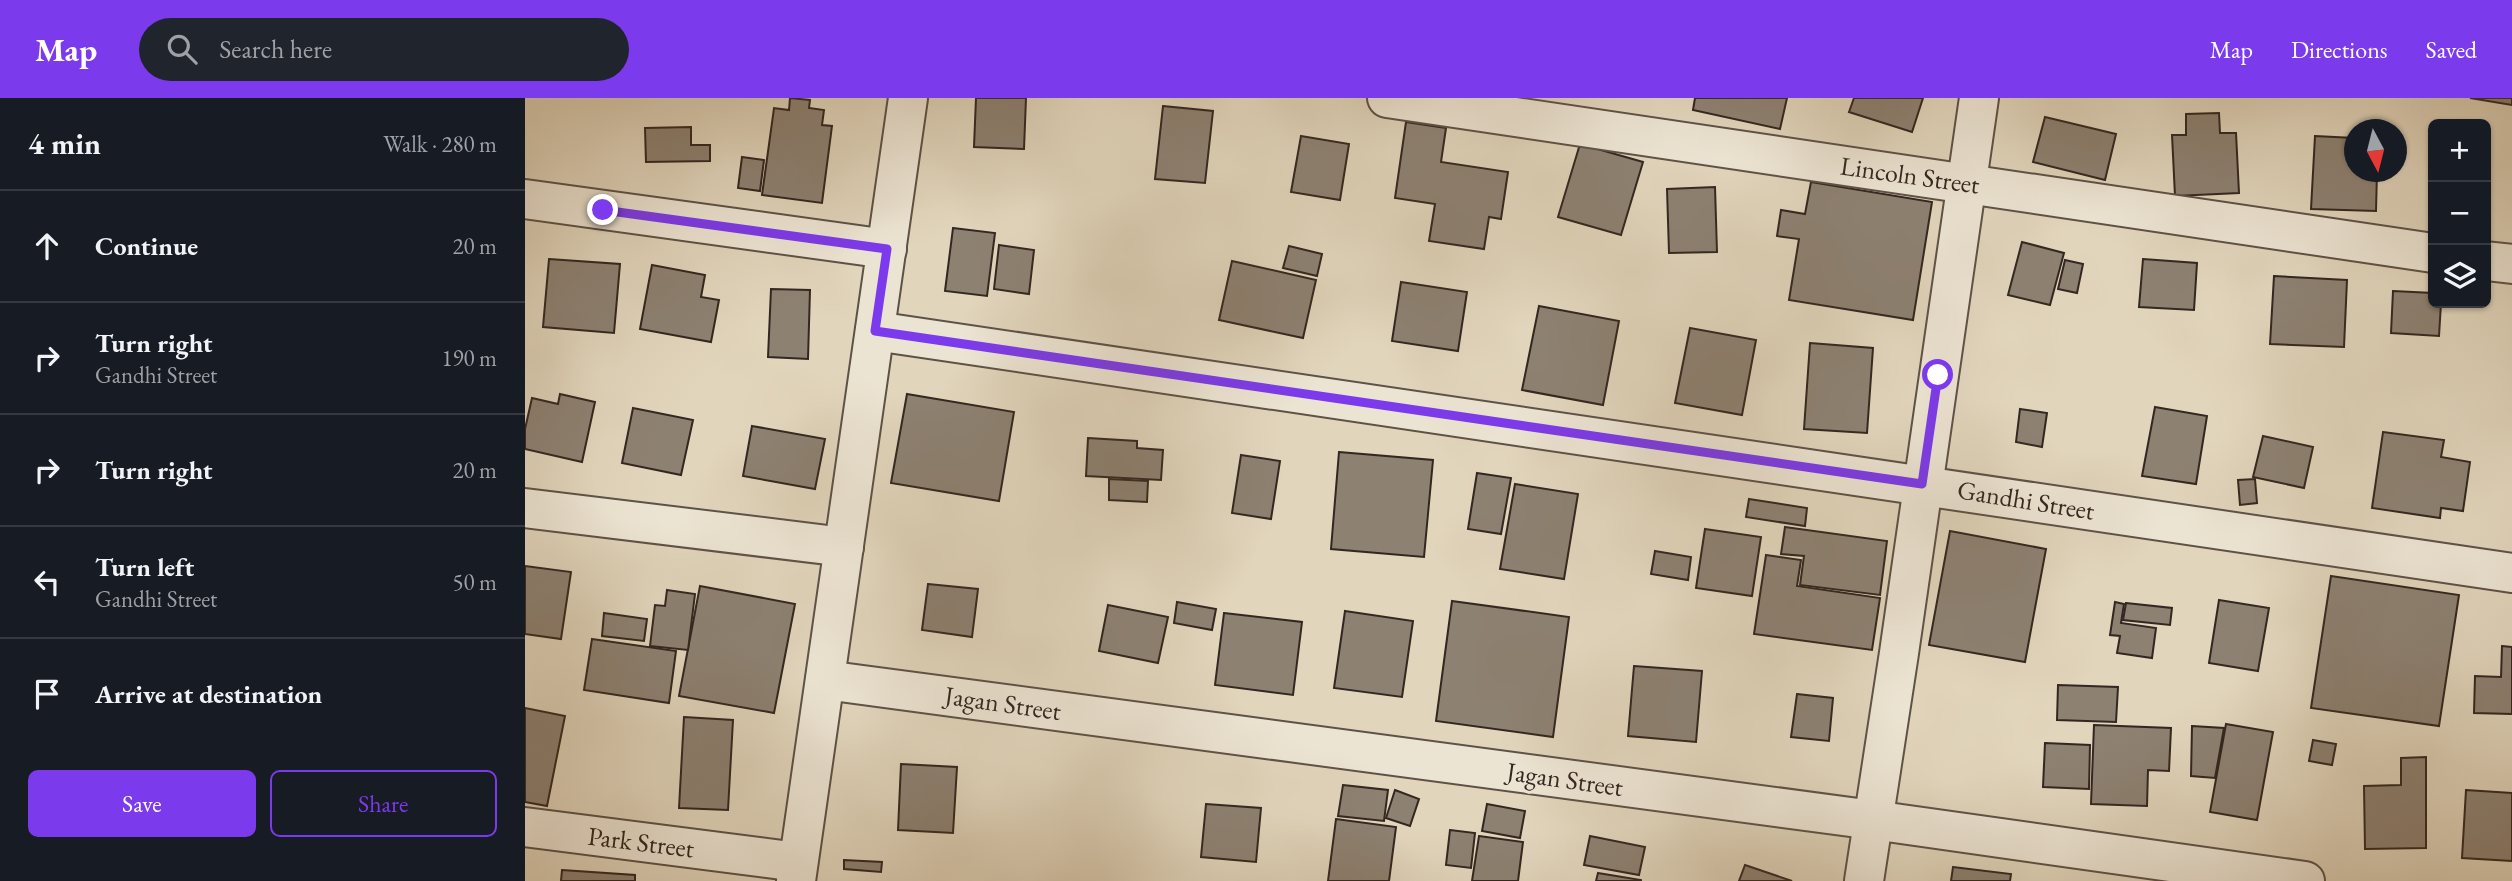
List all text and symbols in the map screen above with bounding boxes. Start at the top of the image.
search box [139,18,629,81]
text: Map [35,28,97,71]
icon: search [163,30,201,68]
text: Search here [219,32,332,66]
text: Map [2210,34,2253,65]
text: Directions [2291,34,2388,65]
text: Saved [2426,34,2477,65]
north arrow [2344,119,2407,182]
map controls [2428,119,2491,308]
button: + [2428,119,2491,182]
text: 4 min [28,124,101,163]
text: Walk · 280 m [383,129,497,159]
street label: Lincoln Street [1838,148,1982,202]
button: − [2428,182,2491,245]
route end [587,194,618,225]
icon: ahead [28,227,66,265]
text: Continue [95,229,198,263]
text: 20 m [452,231,497,261]
button: layers [2428,245,2491,308]
text: Turn right [95,326,213,360]
icon: right [28,339,66,377]
text: 190 m [441,343,497,373]
route start [1922,359,1953,390]
text: Gandhi Street [95,360,217,390]
icon: right [28,451,66,489]
text: Turn right [95,453,213,487]
text: 20 m [452,455,497,485]
street label: Gandhi Street [1955,472,2097,528]
text: Turn left [95,550,194,584]
icon: left [28,563,66,601]
text: 50 m [452,567,497,597]
text: Gandhi Street [95,584,217,614]
icon: arrive [28,675,66,713]
text: Arrive at destination [95,677,322,711]
street label: Jagan Street [941,678,1063,728]
street label: Jagan Street [1503,754,1625,804]
button: Save [28,770,256,837]
button: Share [270,770,497,837]
street label: Park Street [586,819,696,865]

